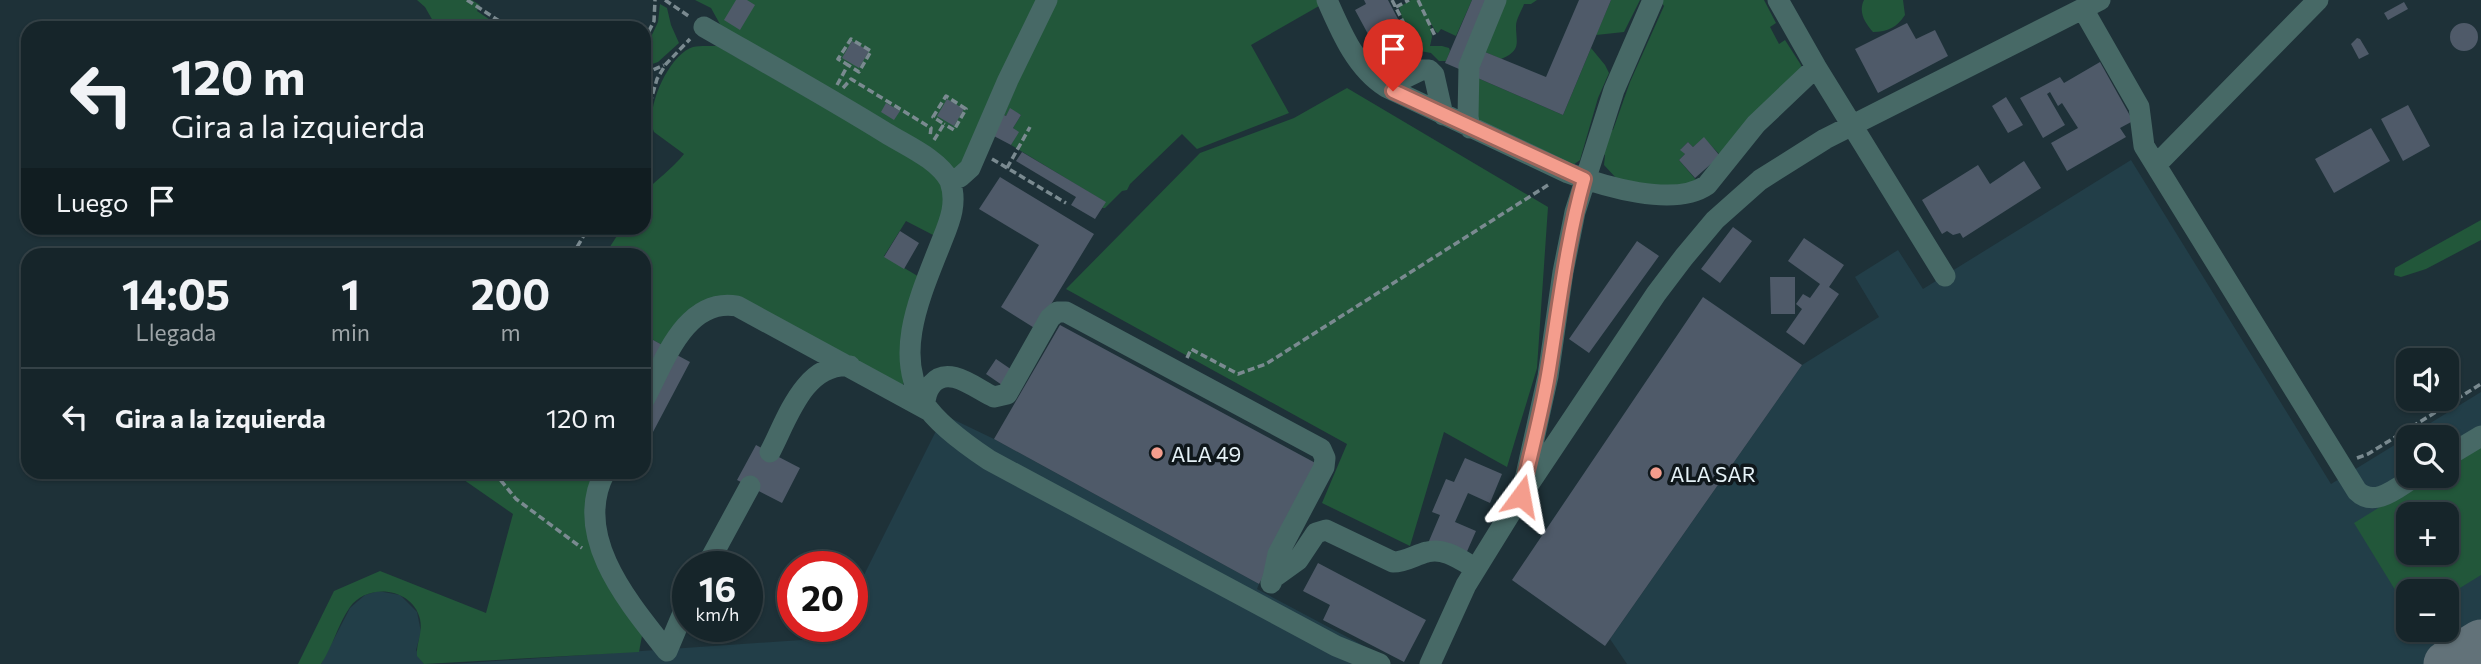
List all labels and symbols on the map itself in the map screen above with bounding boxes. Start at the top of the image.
pin [1363,19,1423,91]
place label: ALA 49 [1171,441,1241,466]
marker: ALA 49 [1149,445,1165,461]
position arrow [1484,459,1558,533]
place label: ALA SAR [1670,461,1756,486]
marker: ALA SAR [1648,465,1664,481]
speed limit sign: 20 [777,551,868,642]

